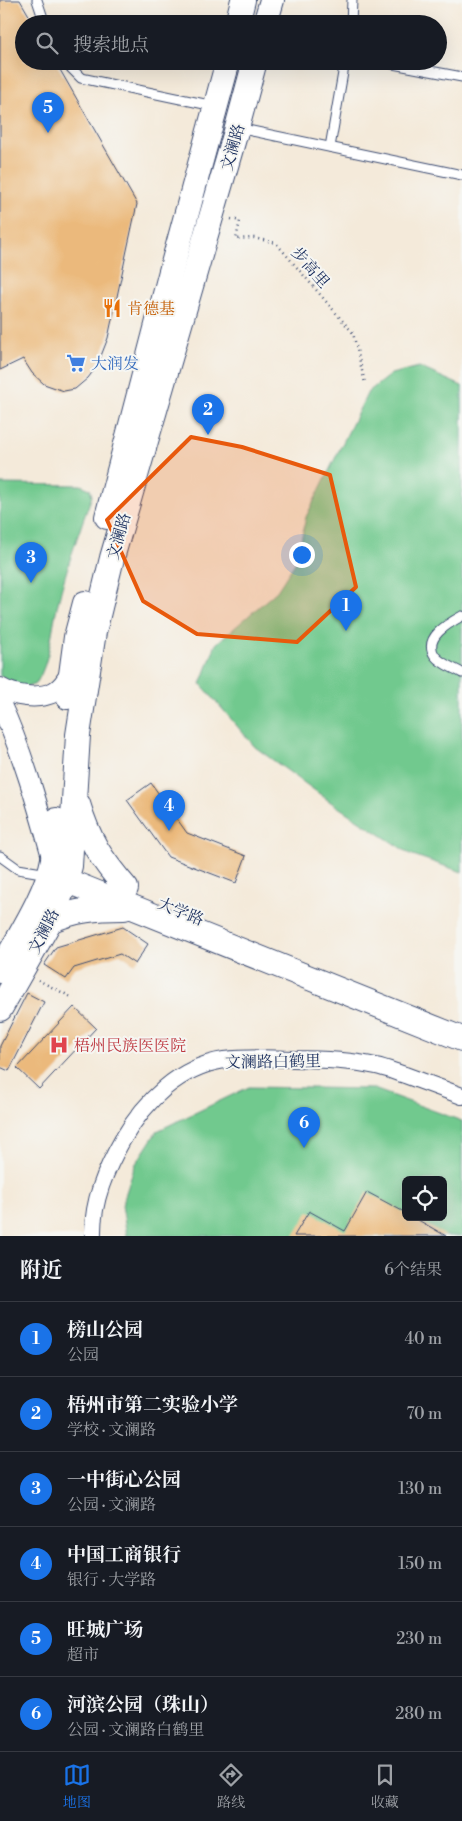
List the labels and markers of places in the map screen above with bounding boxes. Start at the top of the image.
pin: 5 [32,92,64,133]
restaurant icon: 肯德基 [101,297,123,319]
place label: 肯德基 [127,299,175,319]
supermarket icon: 大润发 [65,352,87,374]
place label: 大润发 [91,354,139,374]
pin: 2 [192,394,224,435]
pin: 3 [15,542,47,583]
pin: 1 [330,590,362,631]
pin: 4 [153,790,185,831]
hospital icon: 梧州民族医医院 [48,1034,70,1056]
place label: 梧州民族医医院 [74,1036,186,1056]
pin: 6 [288,1107,320,1148]

